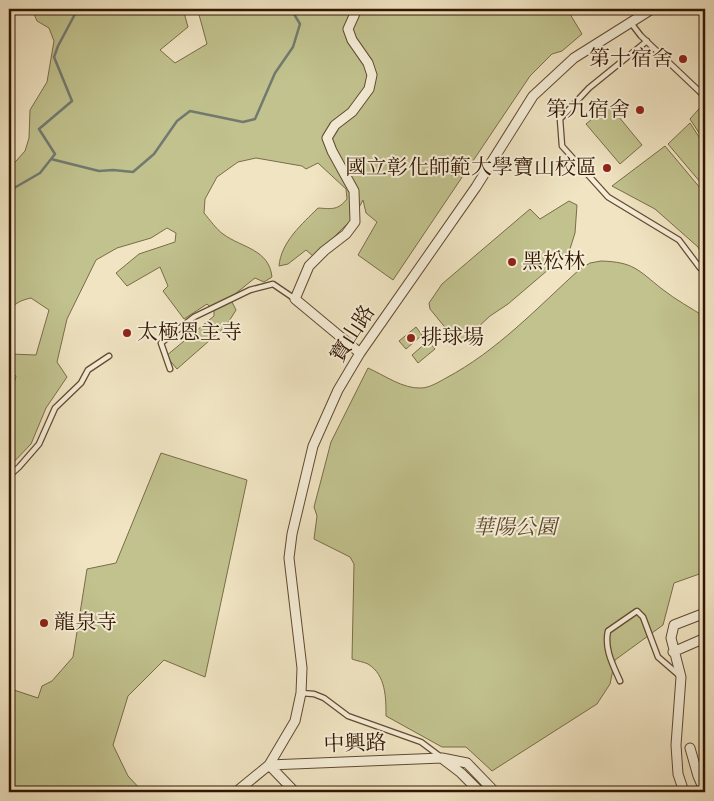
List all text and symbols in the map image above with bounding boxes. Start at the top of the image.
place label: 第十宿舍 [589,46,673,72]
marker: 第十宿舍 [677,53,689,65]
place label: 第九宿舍 [546,97,630,123]
marker: 第九宿舍 [634,104,646,116]
place label: 國立彰化師範大學寶山校區 [345,155,597,181]
marker: 國立彰化師範大學寶山校區 [601,162,613,174]
place label: 黑松林 [522,249,585,275]
marker: 黑松林 [506,256,518,268]
street label: 寶山路 [325,301,381,367]
place label: 太極恩主寺 [137,320,242,346]
place label: 排球場 [421,325,484,351]
marker: 太極恩主寺 [121,327,133,339]
marker: 排球場 [405,332,417,344]
park label: 華陽公園 [473,515,560,541]
place label: 龍泉寺 [54,610,117,636]
marker: 龍泉寺 [38,617,50,629]
street label: 中興路 [323,730,387,758]

